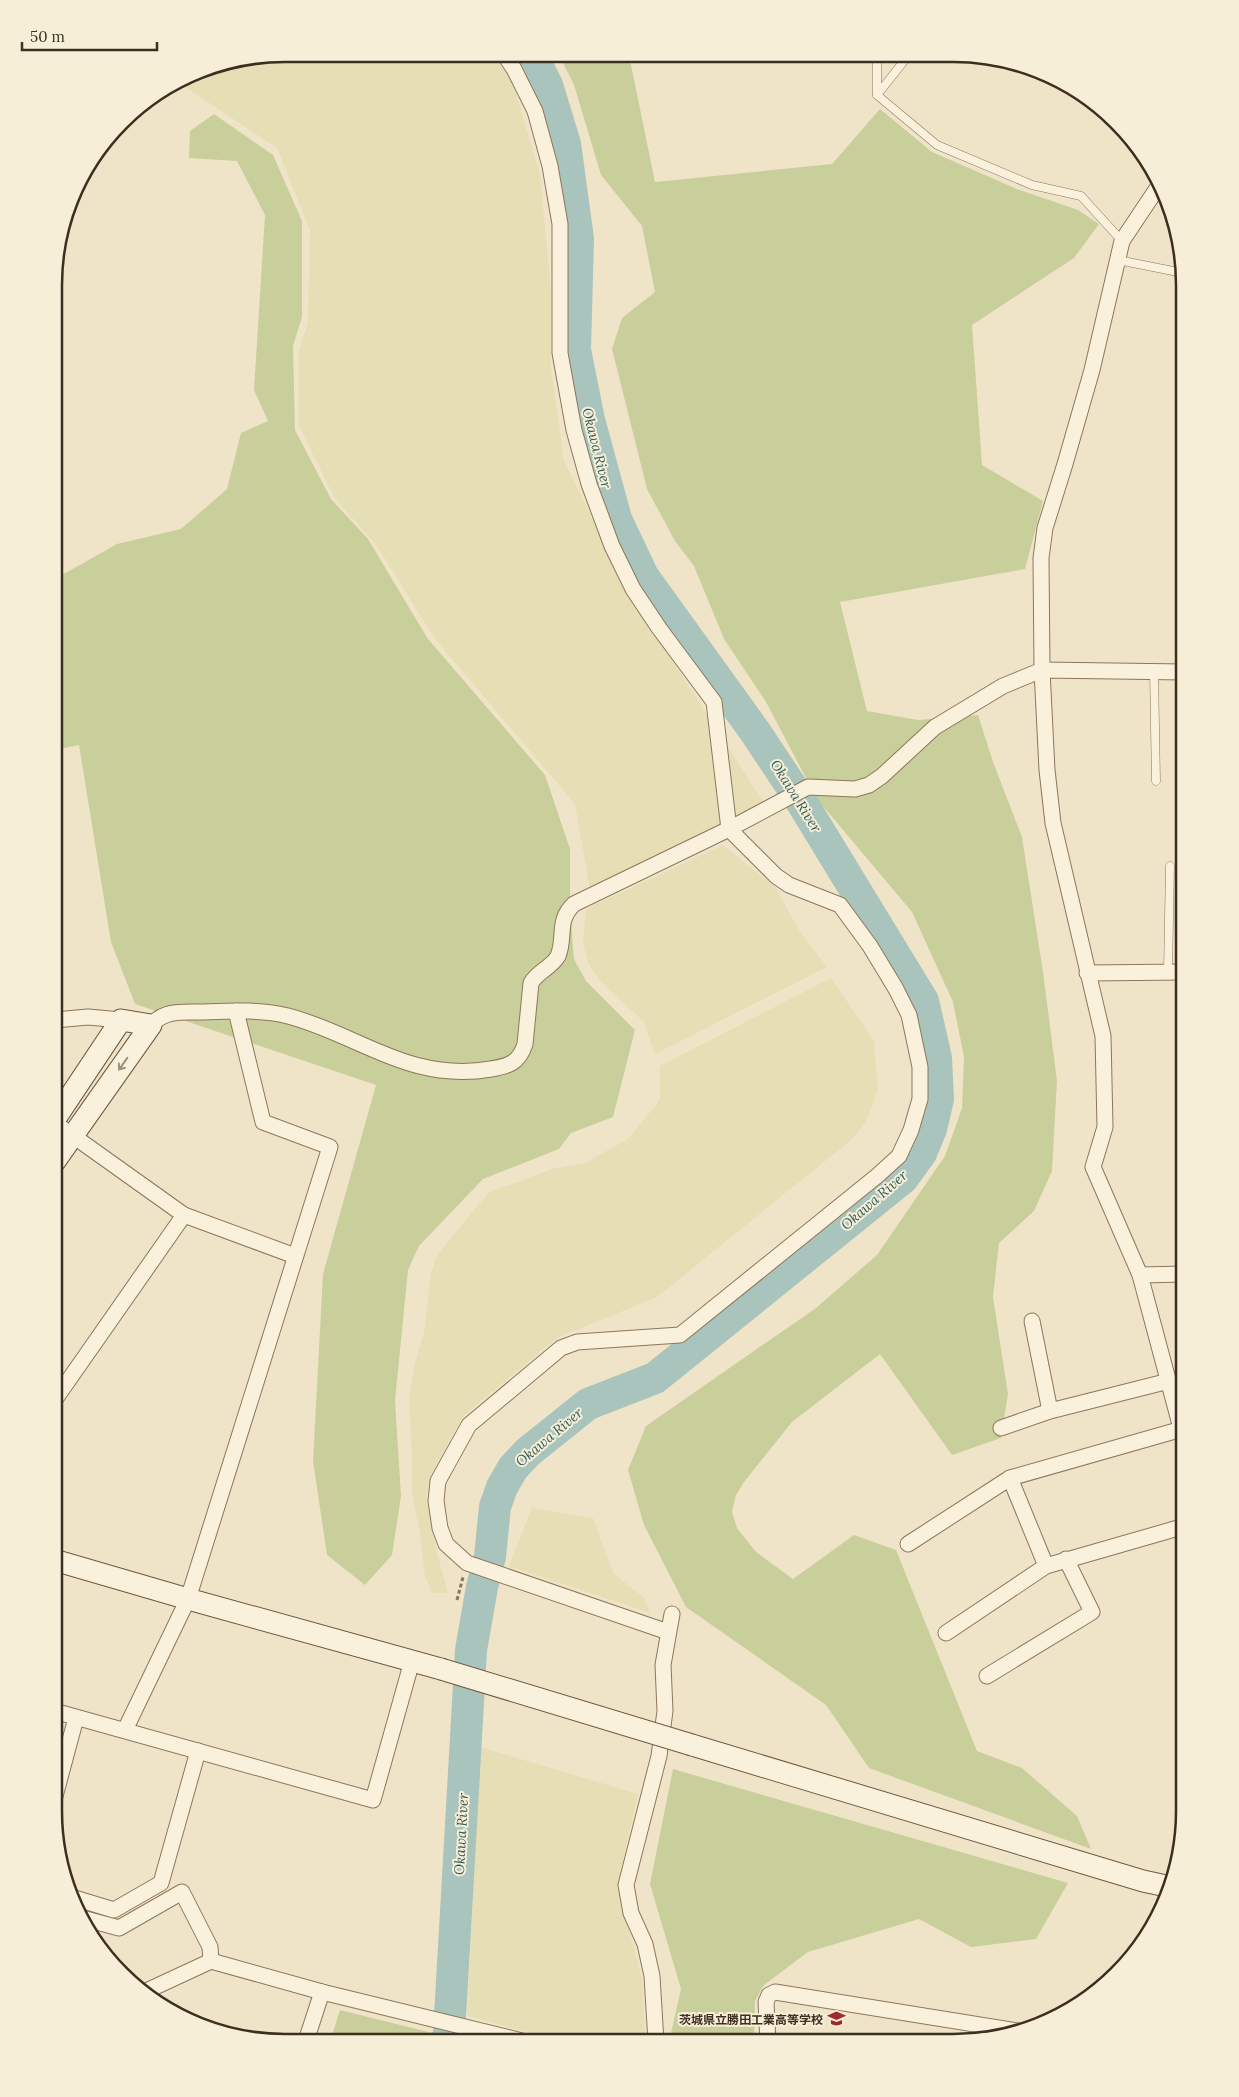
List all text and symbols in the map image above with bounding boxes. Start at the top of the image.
scale bar [22,20,158,52]
text: 50 m [30,27,65,46]
water label: Okawa River [578,406,616,491]
water label: Okawa River [767,756,826,836]
one-way arrow [117,1057,128,1070]
water label: Okawa River [837,1166,911,1234]
water label: Okawa River [512,1403,587,1470]
water label: Okawa River [450,1792,472,1876]
school or university icon: 茨城県立勝田工業高等学校 [827,2009,847,2029]
place label: 茨城県立勝田工業高等学校 [679,2012,823,2027]

